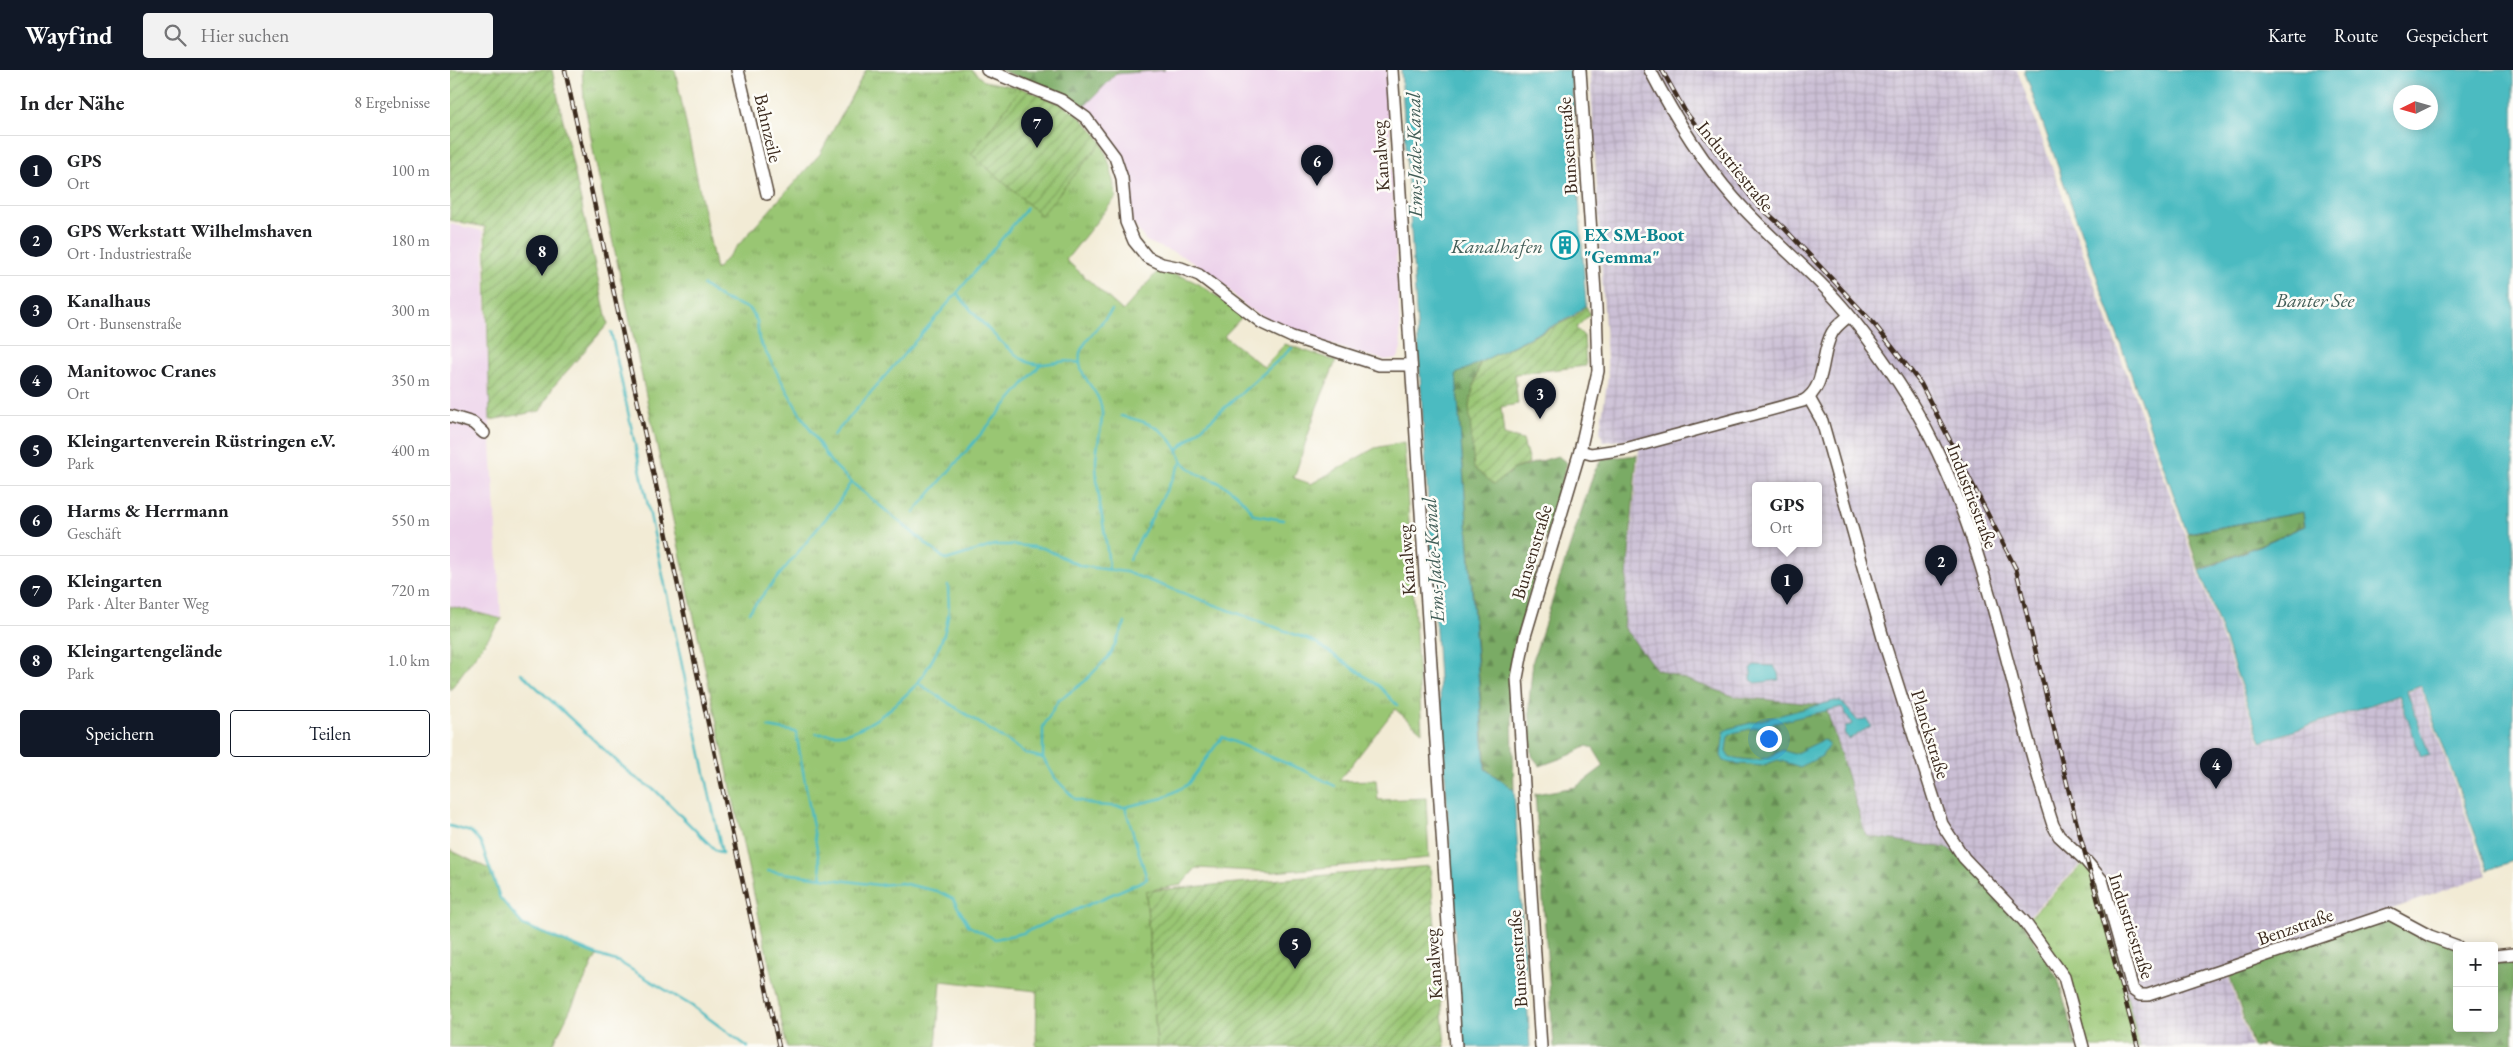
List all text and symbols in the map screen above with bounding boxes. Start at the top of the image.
search box [143,13,493,58]
text: Wayfind [25,20,113,51]
icon: search [161,21,189,49]
text: Hier suchen [201,23,289,48]
text: Karte [2268,24,2306,47]
text: Route [2334,24,2378,47]
text: Gespeichert [2406,24,2488,47]
north arrow [2393,85,2438,130]
text: In der Nähe [20,89,125,116]
street label: Bahnzeile [748,91,789,165]
water label: Ems-Jade-Kanal [1400,91,1428,219]
text: 8 Ergebnisse [354,92,430,113]
street label: Bunsenstraße [1552,96,1583,196]
pin: 7 [1021,107,1053,148]
street label: Industriestraße [1691,116,1780,217]
street label: Kanalweg [1366,119,1395,192]
pin: 6 [1301,145,1333,186]
text: GPS [67,148,102,173]
text: 1 [32,160,40,181]
text: 100 m [391,160,430,181]
text: Ort [67,173,90,194]
text: GPS Werkstatt Wilhelmshaven [67,218,312,243]
place label: EX SM-Boot "Gemma" [1584,222,1684,269]
text: 2 [32,230,40,251]
text: 180 m [391,230,430,251]
building icon: EX SM-Boot "Gemma" [1550,230,1580,260]
water label: Kanalhafen [1450,233,1543,259]
pin: 8 [526,235,558,276]
text: Ort · Industriestraße [67,243,192,264]
water label: Banter See [2275,287,2354,313]
text: Kanalhaus [67,288,151,313]
text: 3 [32,300,40,321]
text: 300 m [391,300,430,321]
text: Ort · Bunsenstraße [67,313,182,334]
text: Manitowoc Cranes [67,358,216,383]
text: 4 [32,370,40,391]
text: 350 m [391,370,430,391]
pin: 3 [1524,378,1556,419]
text: Ort [67,383,90,404]
text: Kleingartenverein Rüstringen e.V. [67,428,336,453]
text: 5 [32,440,40,461]
text: 400 m [391,440,430,461]
street label: Industriestraße [1941,441,2004,552]
text: Park [67,453,94,474]
popup [1752,482,1822,547]
text: GPS [1770,492,1804,517]
water label: Ems-Jade-Kanal [1416,495,1450,624]
text: Harms & Herrmann [67,498,229,523]
street label: Bunsenstraße [1505,502,1558,603]
text: 6 [32,510,40,531]
text: 550 m [391,510,430,531]
text: Ort [1770,517,1792,538]
text: Geschäft [67,523,121,544]
street label: Kanalweg [1392,523,1421,596]
pin: 2 [1925,545,1957,586]
pin: 1 [1771,564,1803,605]
text: Kleingarten [67,568,162,593]
text: 7 [32,580,40,601]
text: 720 m [391,580,430,601]
text: Park · Alter Banter Weg [67,593,209,614]
text: Kleingartengelände [67,638,222,663]
text: 8 [32,650,40,671]
text: 1.0 km [388,650,430,671]
text: Park [67,663,94,684]
street label: Planckstraße [1905,686,1956,782]
button: Speichern [20,710,220,757]
button: Teilen [230,710,430,757]
your location [1756,726,1782,752]
pin: 4 [2200,748,2232,789]
street label: Industriestraße [2103,870,2160,982]
street label: Benzstraße [2254,902,2336,951]
street label: Bunsenstraße [1502,909,1533,1009]
street label: Kanalweg [1419,927,1448,1000]
pin: 5 [1279,928,1311,969]
map controls [2453,942,2498,1032]
button: + [2453,942,2498,987]
button: − [2453,987,2498,1032]

